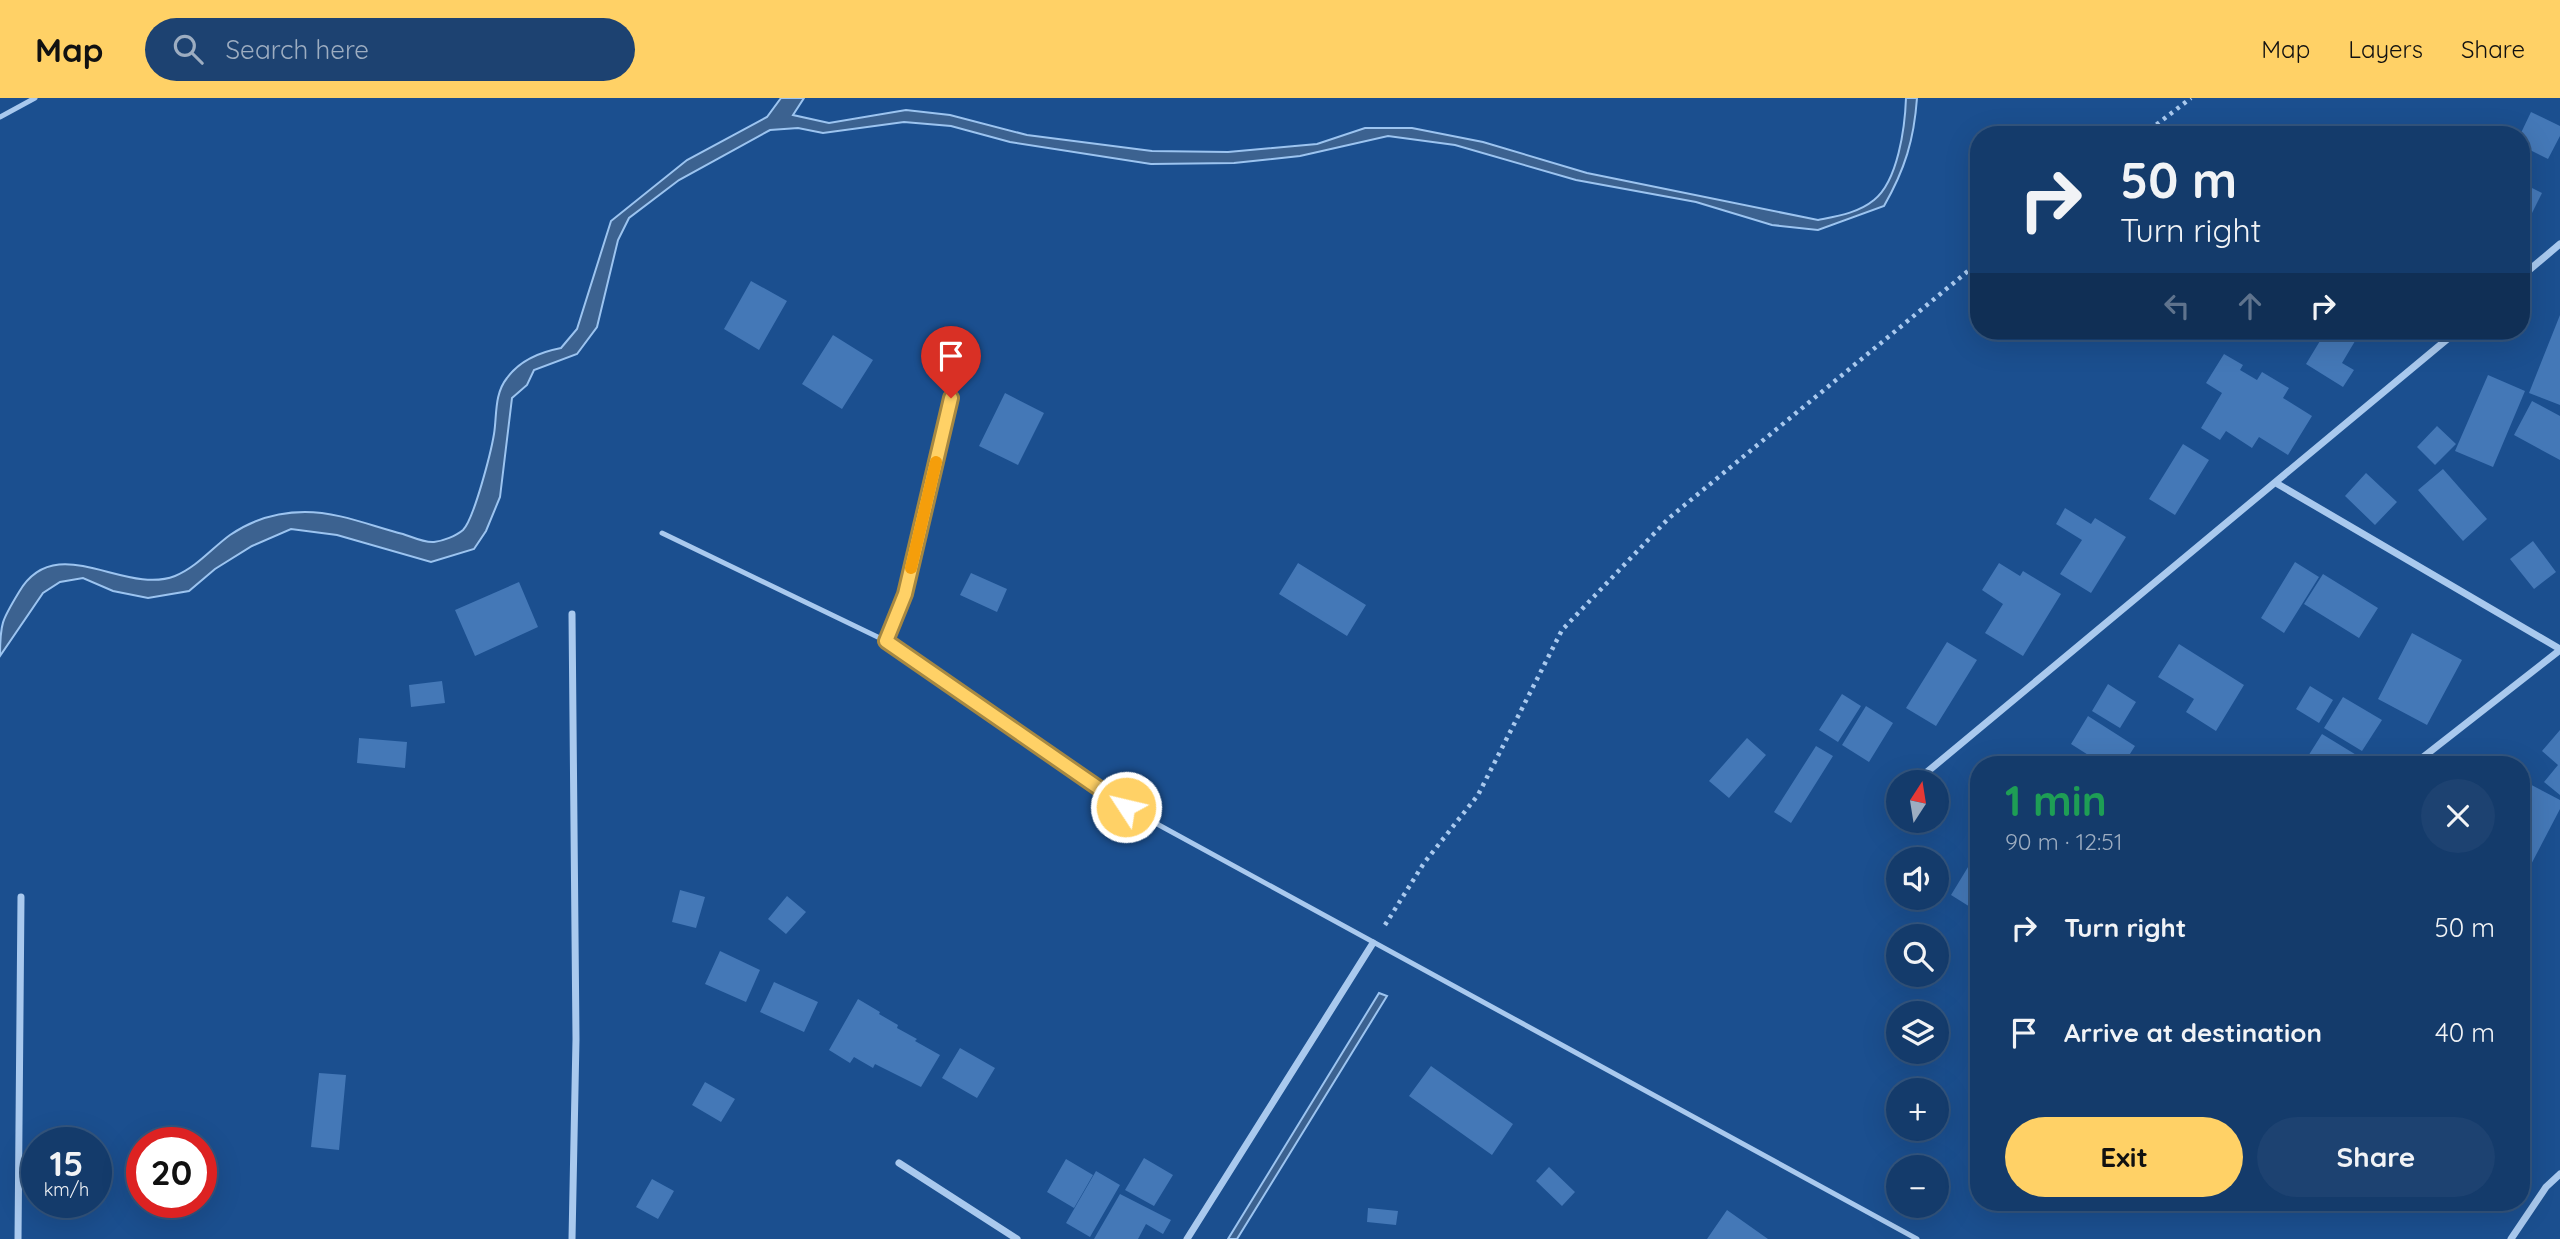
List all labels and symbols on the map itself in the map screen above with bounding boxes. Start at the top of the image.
pin [921,326,981,398]
position arrow [1089,770,1163,844]
north arrow [1886,770,1950,833]
speed limit sign: 20 [126,1127,217,1218]

